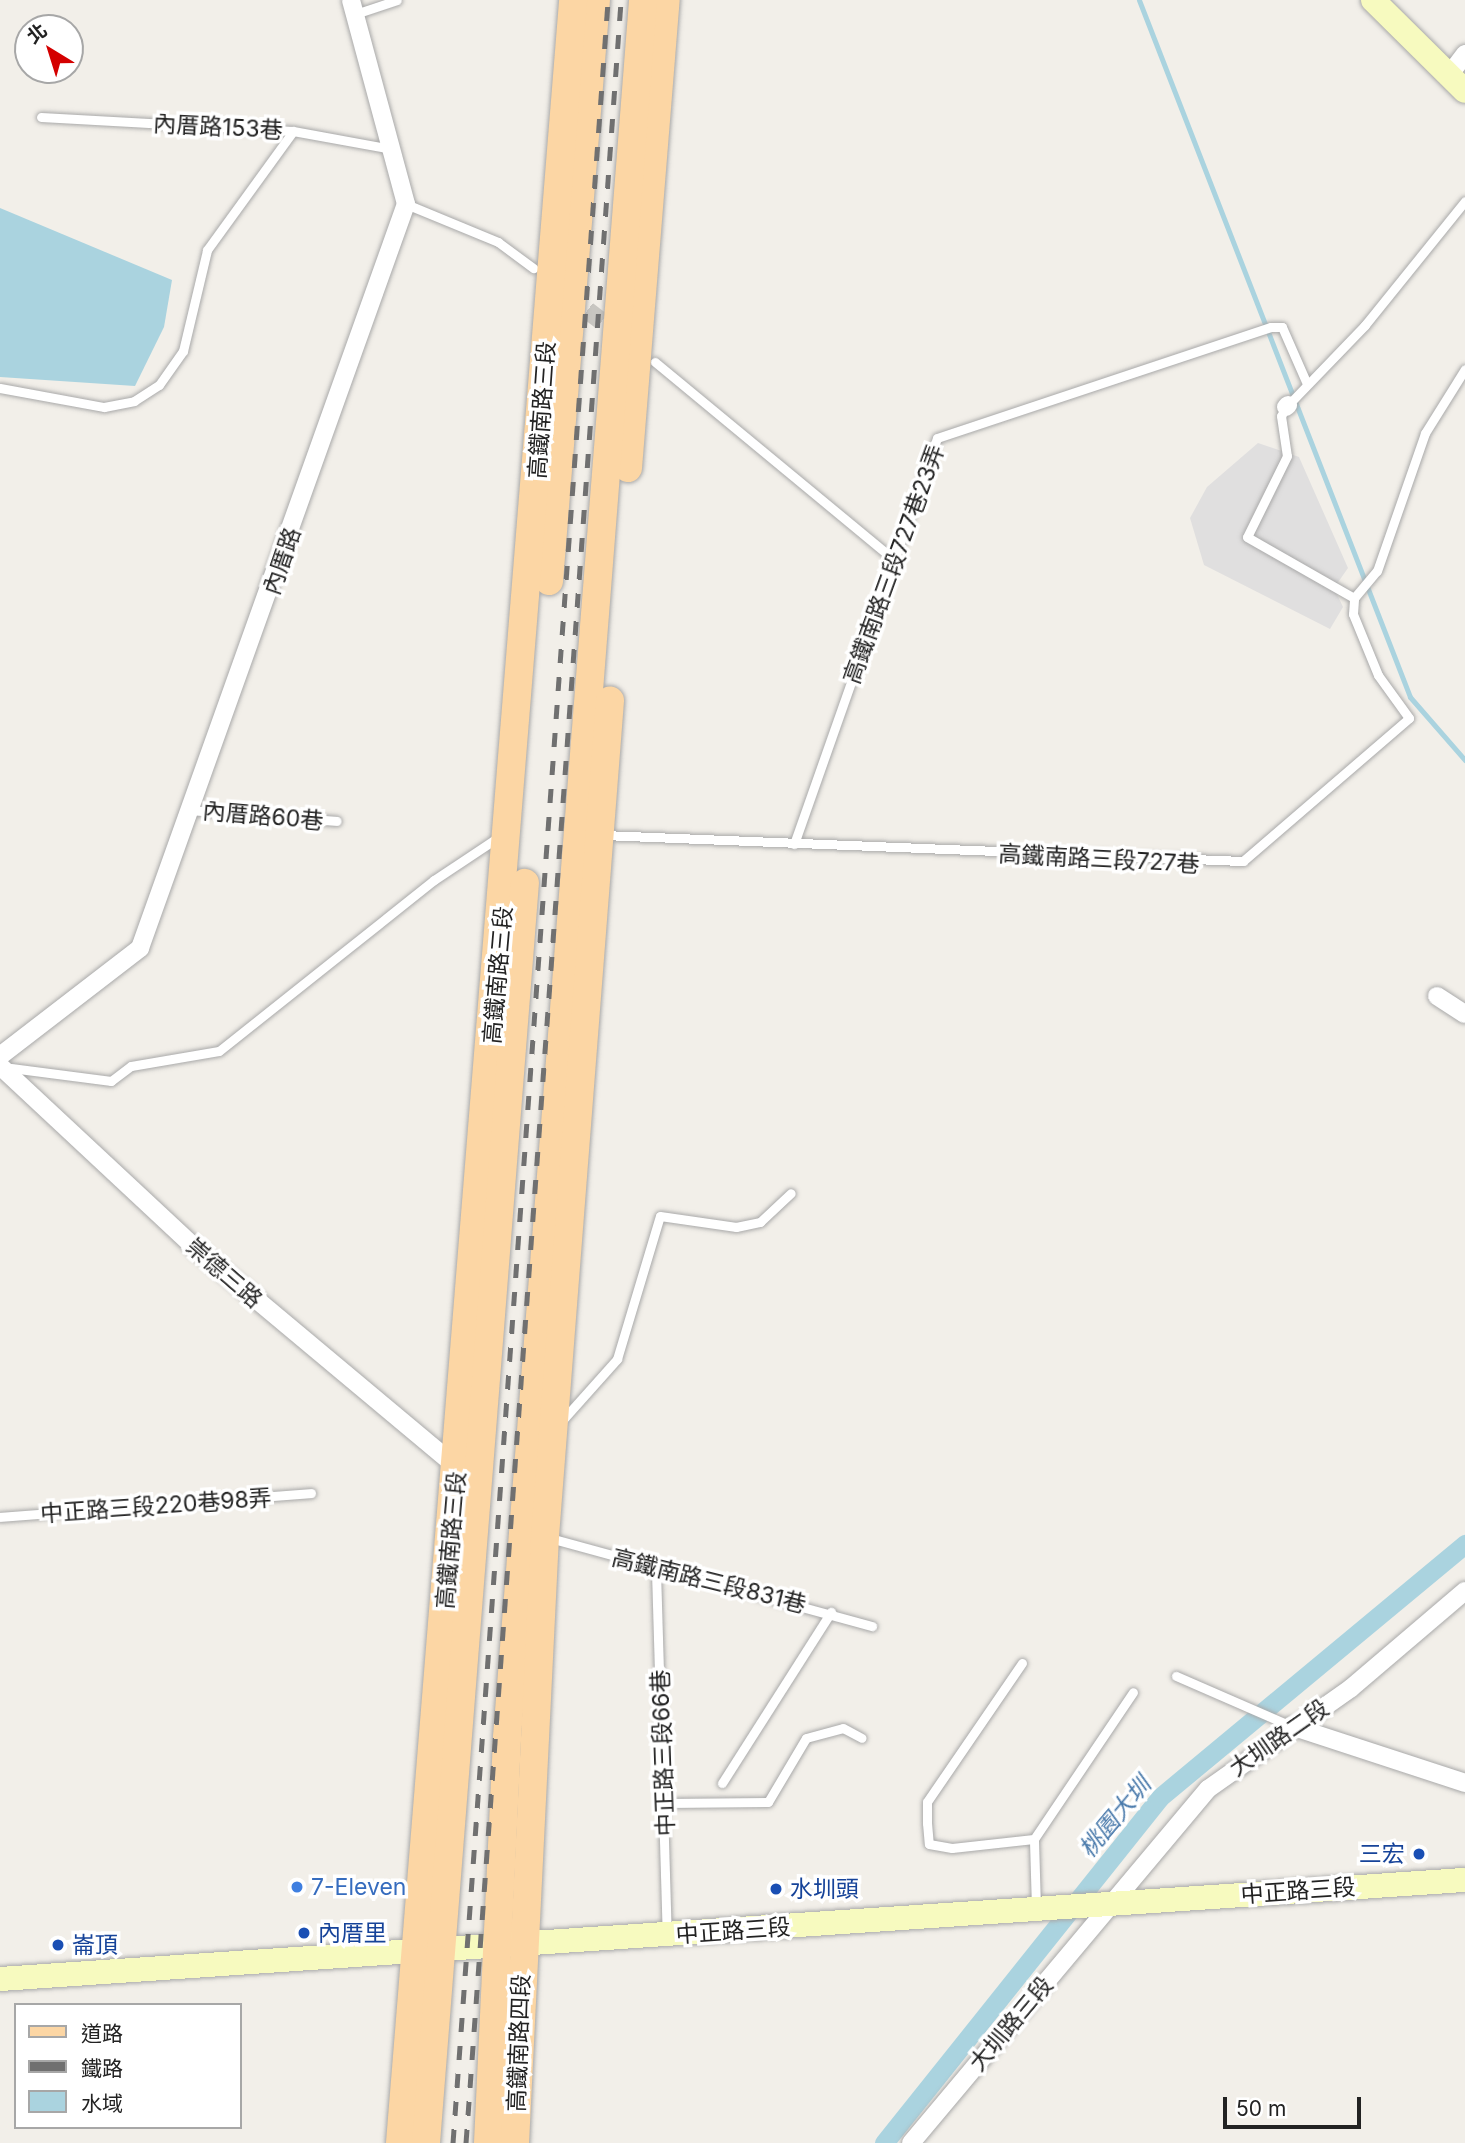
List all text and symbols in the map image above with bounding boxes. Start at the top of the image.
north arrow [14,14,84,84]
text: 北 [22,19,52,49]
street label: 內厝路153巷 [153,110,283,144]
street label: 高鐵南路三段 [523,340,561,480]
street label: 高鐵南路三段727巷23弄 [838,441,950,687]
street label: 內厝路 [258,524,306,598]
street label: 內厝路60巷 [202,797,324,835]
street label: 高鐵南路三段727巷 [998,840,1200,878]
street label: 高鐵南路三段 [478,905,518,1045]
street label: 崇德三路 [180,1232,268,1314]
street label: 高鐵南路三段 [431,1470,471,1610]
street label: 中正路三段220巷98弄 [39,1484,273,1528]
street label: 高鐵南路三段831巷 [609,1544,809,1618]
street label: 中正路三段66巷 [646,1669,680,1837]
street label: 大圳路二段 [1224,1694,1334,1782]
water label: 桃園大圳 [1073,1771,1157,1863]
place label: 三宏 [1359,1840,1405,1868]
marker: 三宏 [1411,1846,1427,1862]
place label: 7-Eleven [311,1873,406,1901]
street label: 中正路三段 [1240,1873,1356,1909]
place label: 水圳頭 [790,1875,859,1903]
marker: 7-Eleven [289,1879,305,1895]
marker: 水圳頭 [768,1881,784,1897]
street label: 中正路三段 [675,1913,791,1949]
place label: 內厝里 [318,1919,387,1947]
marker: 內厝里 [296,1925,312,1941]
place label: 崙頂 [72,1931,118,1959]
marker: 崙頂 [50,1937,66,1953]
street label: 大圳路三段 [963,1971,1059,2077]
street label: 高鐵南路四段 [503,1974,535,2112]
legend [14,2003,242,2129]
text: 道路 [81,2021,123,2046]
text: 鐵路 [81,2056,123,2081]
scale bar [1227,2084,1365,2128]
text: 水域 [81,2091,123,2116]
text: 50 m [1236,2096,1286,2121]

